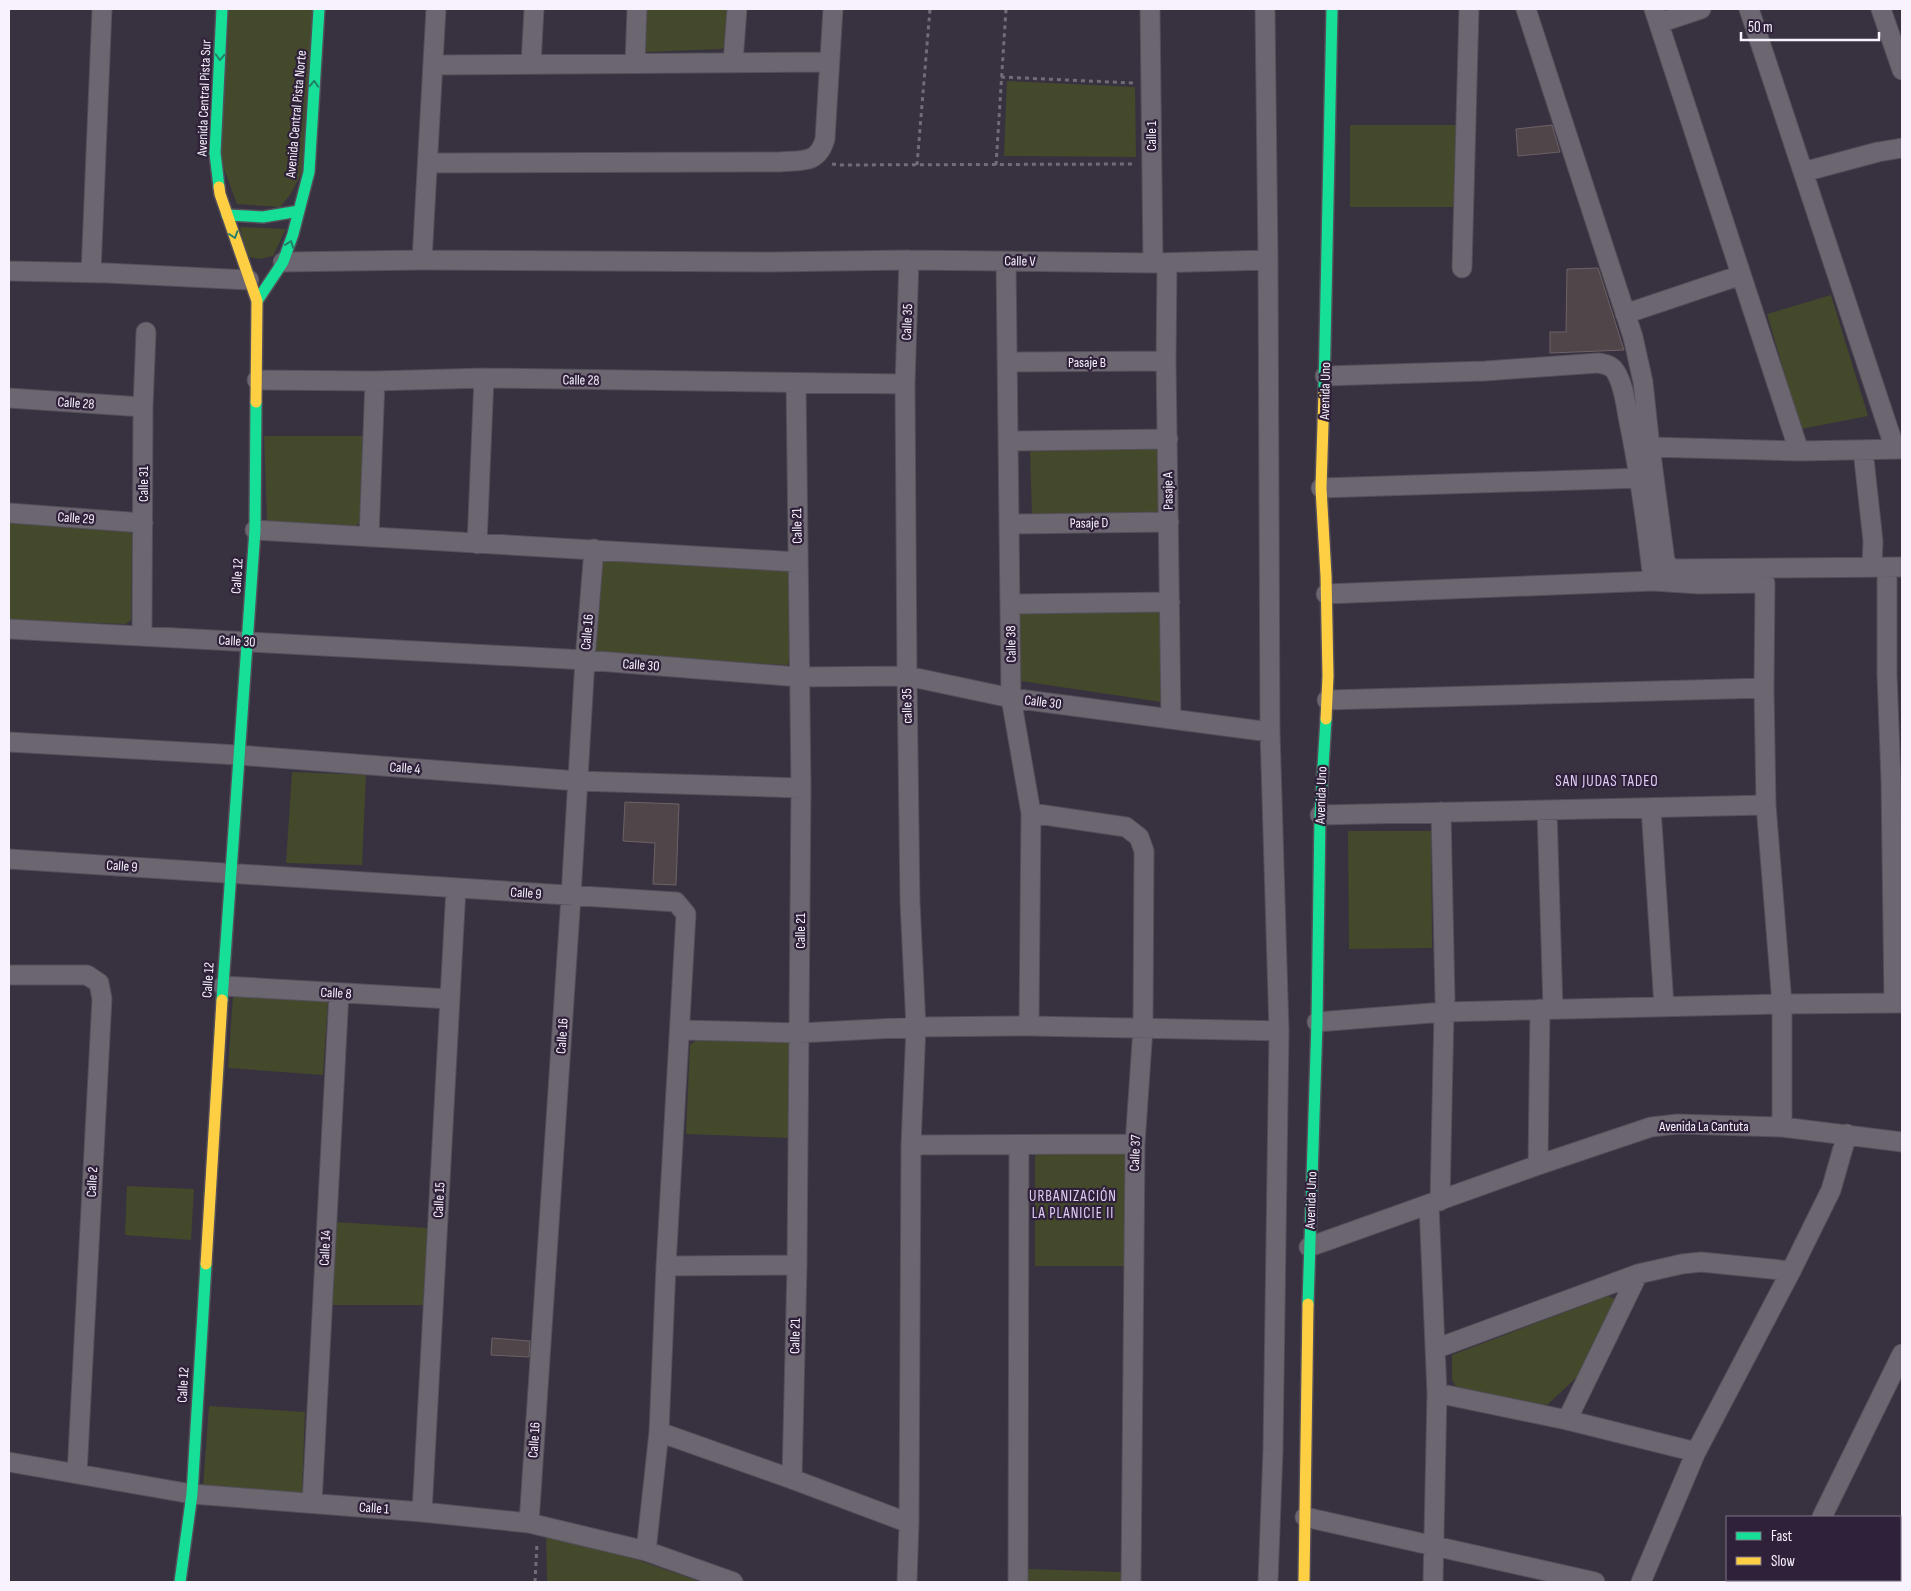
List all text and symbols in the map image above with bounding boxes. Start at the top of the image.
scale bar [1741,10,1878,42]
text: 50 m [1748,18,1773,37]
street label: Avenida Central Pista Sur [193,39,215,158]
street label: Avenida Central Pista Norte [282,50,310,179]
one-way arrow [214,54,225,62]
one-way arrow [309,80,320,88]
street label: Calle 1 [1143,121,1160,151]
one-way arrow [228,230,238,239]
one-way arrow [284,240,294,249]
street label: Calle V [1004,252,1036,270]
street label: Calle 35 [898,303,916,341]
street label: Pasaje B [1068,354,1106,371]
street label: Avenida Uno [1316,362,1334,421]
street label: Calle 28 [562,371,600,389]
street label: Calle 28 [57,393,95,413]
street label: Calle 31 [135,466,152,502]
street label: Pasaje A [1159,471,1177,510]
street label: Calle 29 [57,508,95,528]
street label: Calle 21 [788,508,806,544]
street label: Pasaje D [1069,514,1109,532]
street label: Calle 12 [227,557,247,594]
street label: Calle 16 [577,613,597,651]
street label: Calle 38 [1002,625,1020,663]
street label: Calle 30 [218,632,256,650]
street label: Calle 30 [622,655,660,675]
street label: calle 35 [898,688,916,724]
street label: Calle 30 [1024,691,1062,713]
street label: Calle 4 [389,758,421,778]
street label: Avenida Uno [1311,766,1331,825]
district label: SAN JUDAS TADEO [1555,772,1659,791]
street label: Calle 9 [106,856,138,876]
street label: Calle 9 [510,883,542,903]
street label: Calle 21 [792,913,809,949]
street label: Calle 12 [198,961,218,998]
street label: Calle 8 [320,984,352,1002]
street label: Calle 16 [552,1017,572,1055]
street label: Avenida La Cantuta [1658,1118,1749,1135]
street label: Calle 37 [1126,1134,1144,1172]
street label: Calle 2 [83,1166,101,1198]
street label: Avenida Uno [1301,1171,1321,1230]
street label: Calle 15 [430,1181,448,1218]
district label: URBANIZACIÓN LA PLANICIE II [1029,1187,1117,1223]
street label: Calle 14 [316,1230,334,1266]
street label: Calle 21 [786,1318,804,1354]
street label: Calle 12 [174,1366,192,1403]
street label: Calle 16 [524,1421,544,1459]
street label: Calle 1 [358,1498,390,1518]
legend [1726,1516,1901,1581]
text: Fast [1771,1527,1793,1546]
text: Slow [1771,1552,1795,1571]

